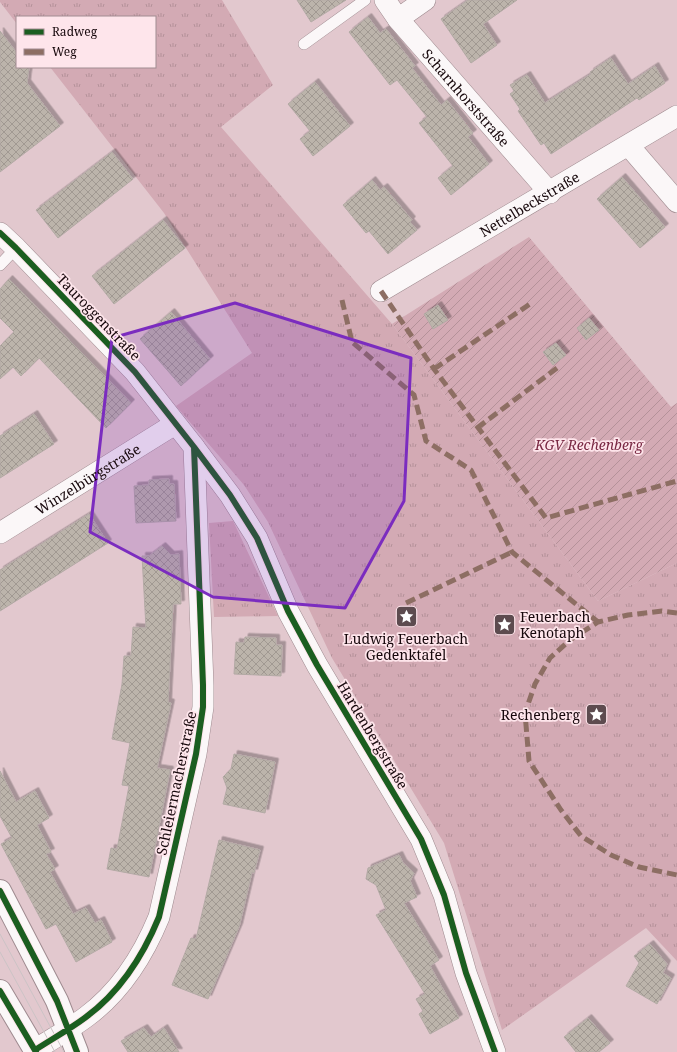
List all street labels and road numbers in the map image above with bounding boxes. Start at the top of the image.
street label: Scharnhorststraße [419,44,514,150]
street label: Nettelbeckstraße [476,166,583,240]
street label: Tauroggenstraße [53,270,145,364]
street label: Winzelbürgstraße [31,439,144,519]
street label: Hardenbergstraße [333,677,413,793]
street label: Schleiermacherstraße [151,709,201,857]

